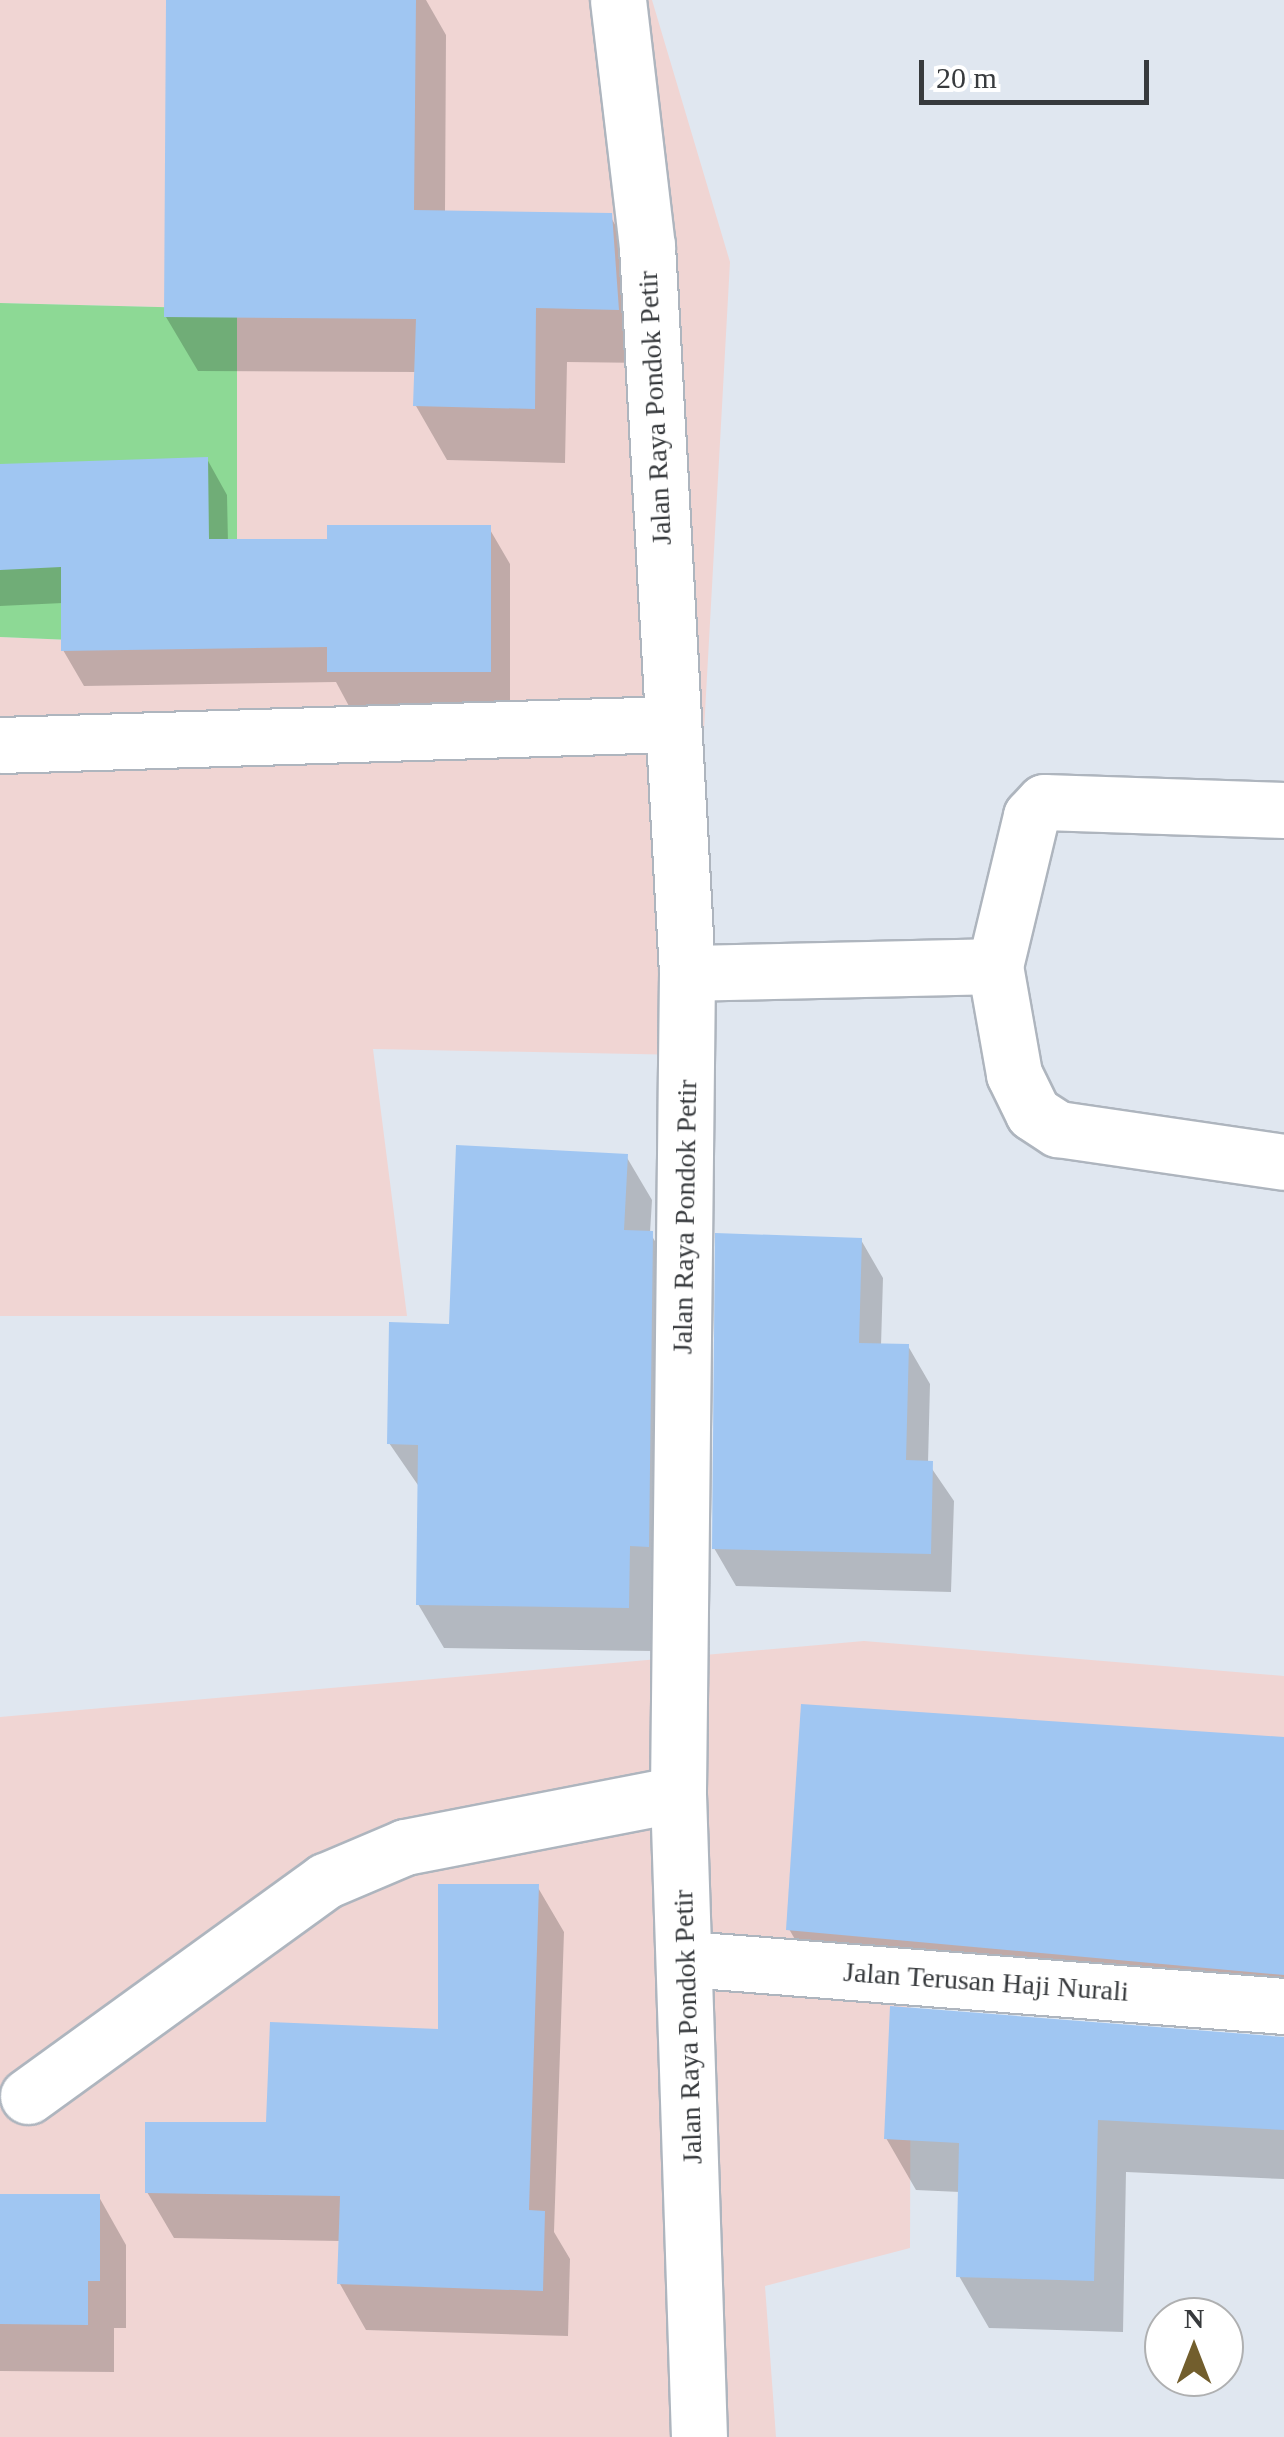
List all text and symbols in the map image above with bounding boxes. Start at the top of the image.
scale bar [924,40,1154,102]
text: 20 m [936,61,997,94]
street label: Jalan Raya Pondok Petir [631,270,679,546]
street label: Jalan Raya Pondok Petir [666,1079,704,1355]
street label: Jalan Raya Pondok Petir [666,1889,710,2165]
street label: Jalan Terusan Haji Nurali [842,1955,1130,2009]
north arrow [1144,2297,1244,2397]
text: N [1184,2303,1204,2334]

